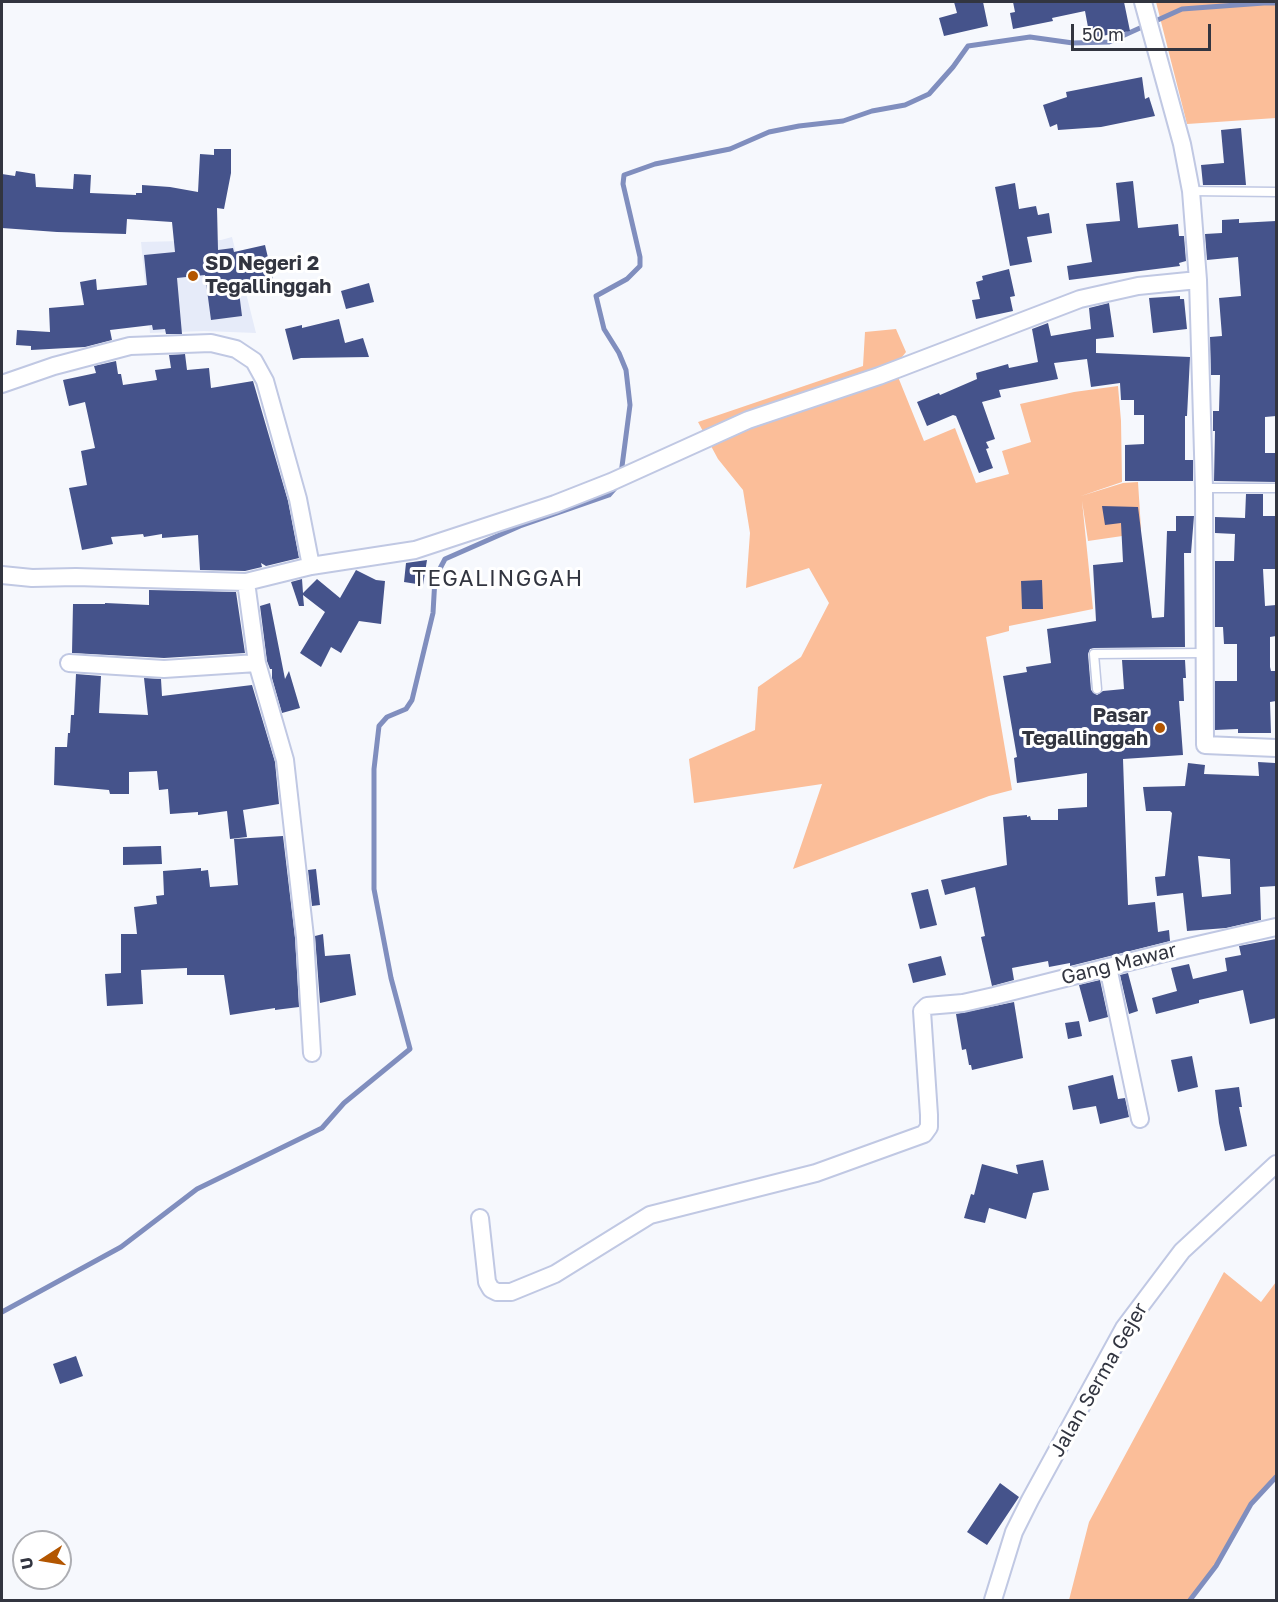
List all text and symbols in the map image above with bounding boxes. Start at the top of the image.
scale bar [1074,12,1214,50]
text: 50 m [1082,23,1124,45]
place label: SD Negeri 2 Tegallinggah [205,252,331,299]
marker: SD Negeri 2 Tegallinggah [186,269,200,283]
district label: TEGALINGGAH [412,566,584,592]
place label: Pasar Tegallinggah [1022,704,1148,751]
marker: Pasar Tegallinggah [1153,721,1167,735]
street label: Gang Mawar [1059,938,1179,990]
street label: Jalan Serma Gejer [1045,1299,1153,1461]
north arrow [12,1530,72,1590]
text: U [15,1556,37,1571]

